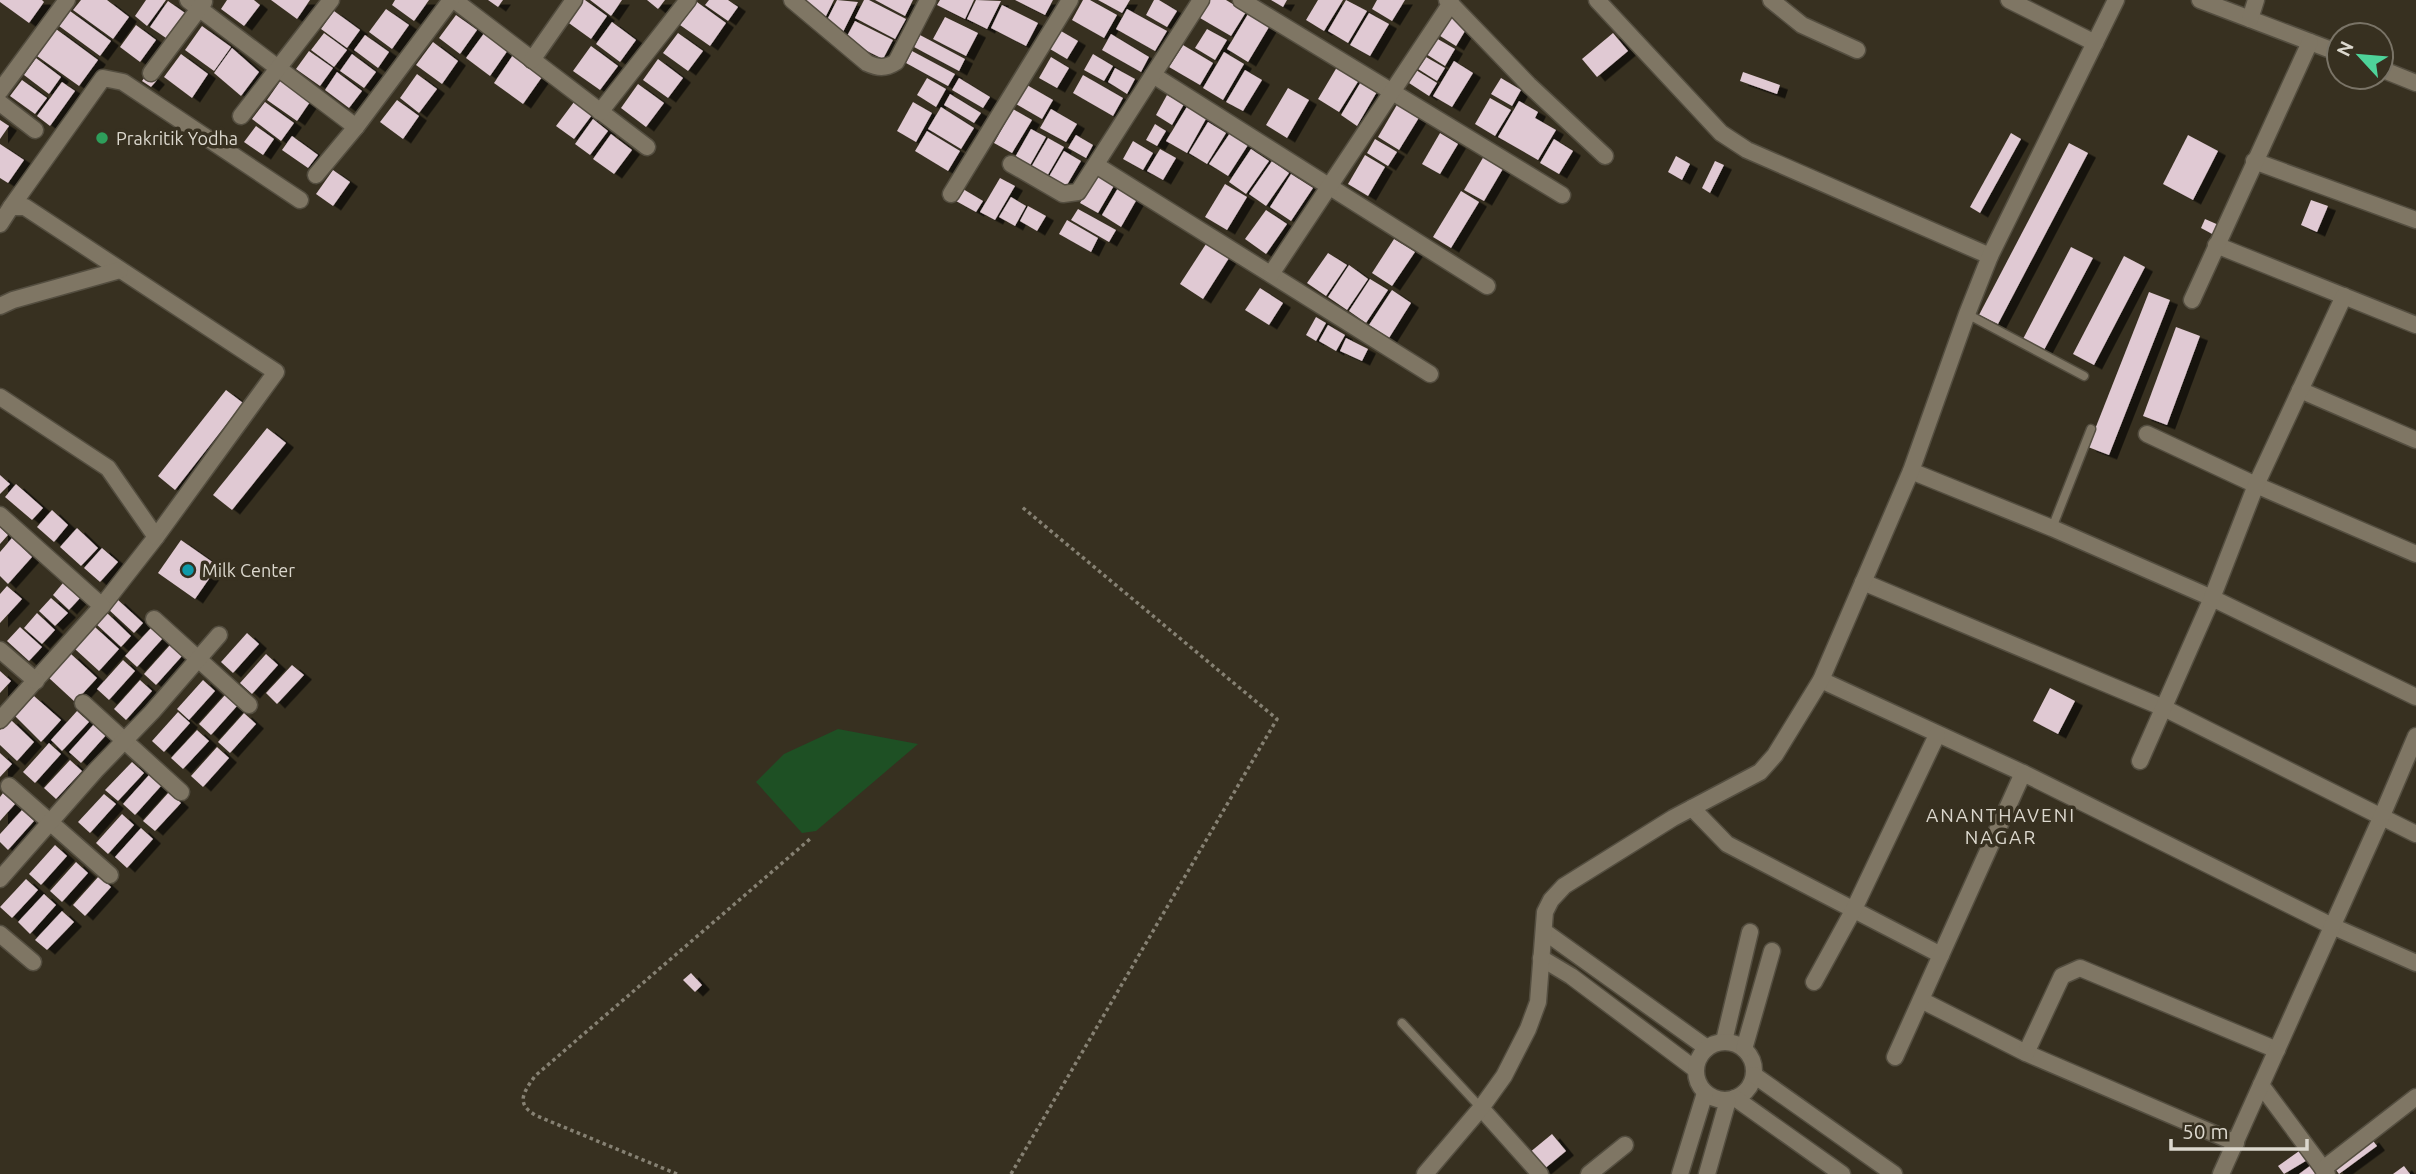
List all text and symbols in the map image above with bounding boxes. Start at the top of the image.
north arrow [2325,21,2395,91]
text: N [2332,37,2358,60]
place label: Prakritik Yodha [116,128,238,148]
marker: Prakritik Yodha [94,130,110,146]
place label: Milk Center [202,560,295,580]
marker: Milk Center [180,562,196,578]
district label: ANANTHAVENI NAGAR [1926,804,2076,848]
scale bar [2171,1108,2308,1152]
text: 50 m [2182,1119,2229,1143]

